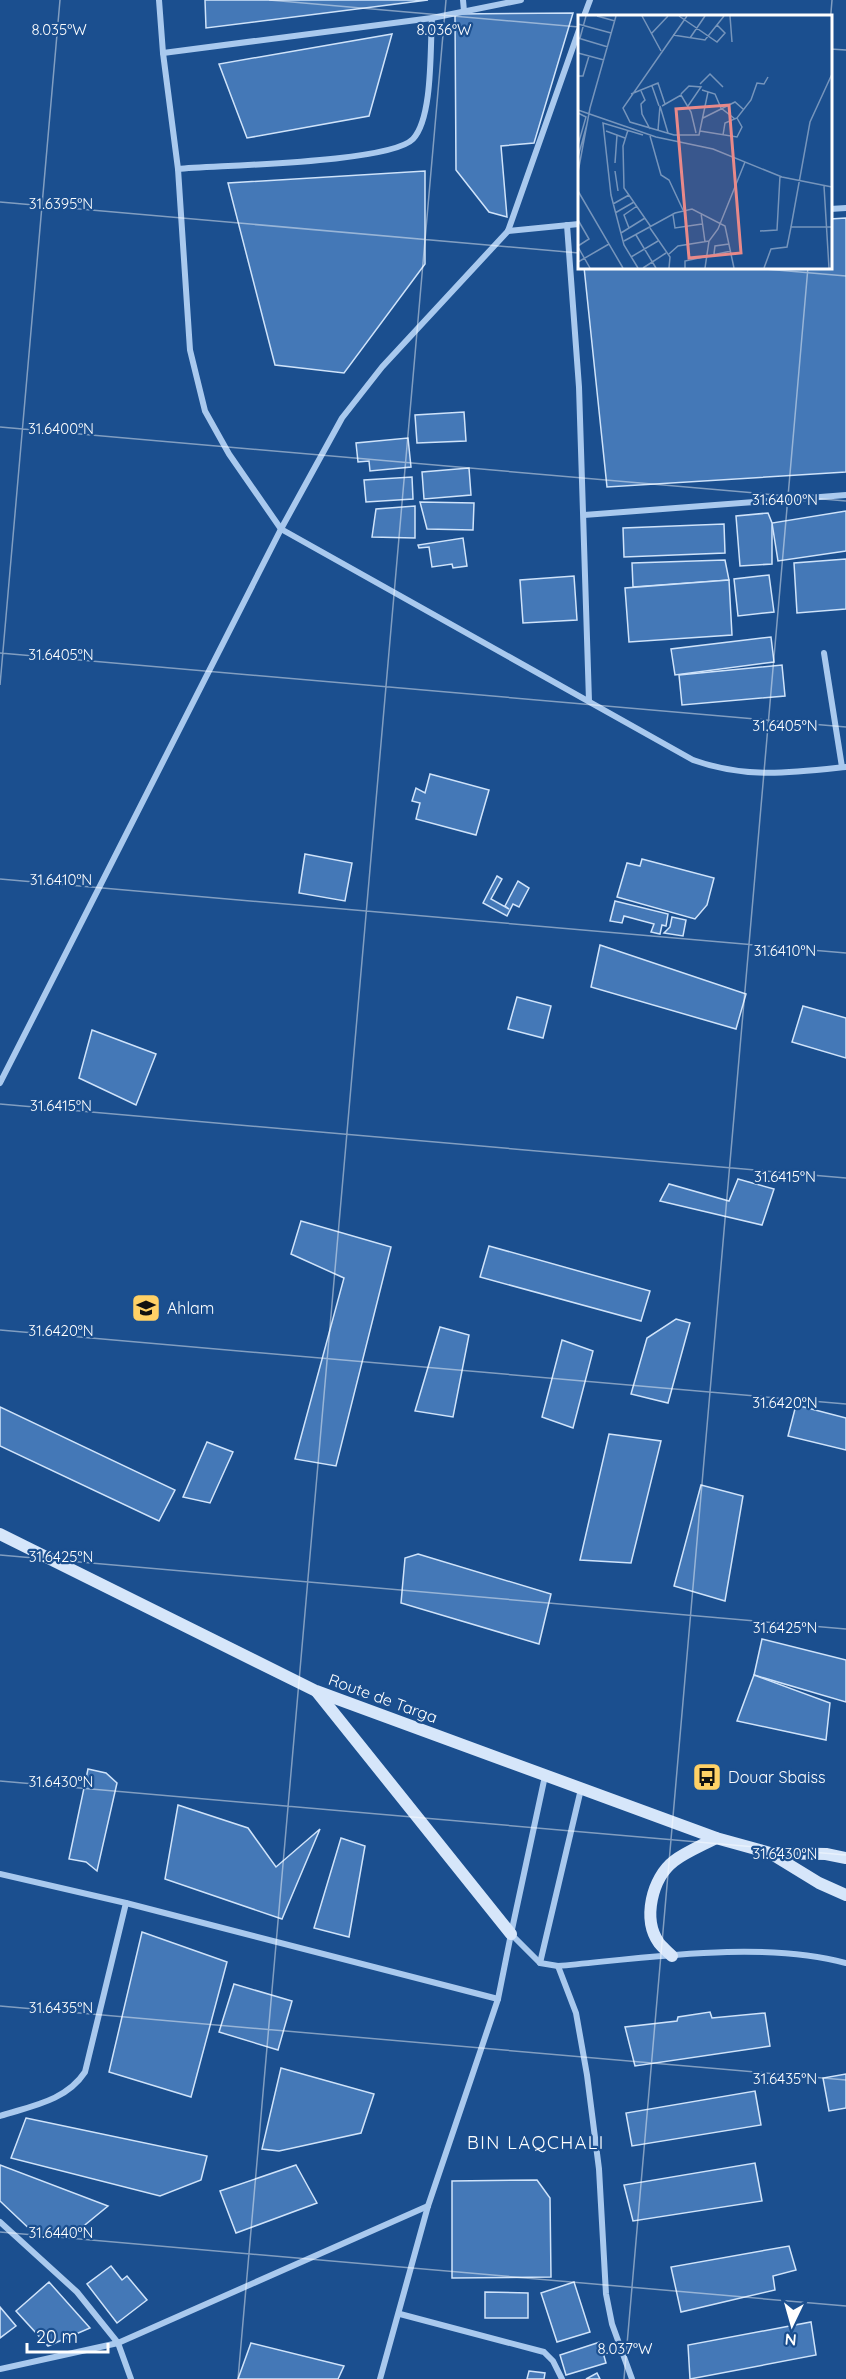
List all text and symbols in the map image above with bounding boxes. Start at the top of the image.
inset map [578,15,831,268]
text: 8.035°W [31,20,87,39]
text: 8.036°W [416,20,472,39]
text: 31.6395°N [29,194,93,213]
text: 31.6400°N [28,419,94,438]
text: 31.6400°N [752,490,818,509]
text: 31.6405°N [28,645,94,664]
text: 31.6405°N [752,716,818,735]
text: 31.6410°N [30,870,92,889]
text: 31.6410°N [754,941,816,960]
text: 31.6415°N [30,1096,92,1115]
text: 31.6415°N [754,1167,816,1186]
school or university icon: Ahlam [130,1292,162,1324]
place label: Ahlam [167,1298,214,1318]
text: 31.6420°N [28,1321,94,1340]
text: 31.6420°N [752,1393,818,1412]
text: 31.6425°N [29,1547,93,1566]
text: 31.6425°N [753,1618,817,1637]
street label: Route de Targa [326,1669,440,1727]
bus stop icon: Douar Sbaiss [691,1761,723,1793]
place label: Douar Sbaiss [728,1767,825,1787]
text: 31.6430°N [28,1772,94,1791]
text: 31.6430°N [752,1844,818,1863]
text: 31.6435°N [29,1998,93,2017]
text: 31.6435°N [753,2069,817,2088]
district label: BIN LAQCHALI [467,2131,605,2154]
text: 31.6440°N [28,2223,94,2242]
north arrow [762,2295,822,2355]
scale bar [27,2316,108,2354]
text: 20 m [36,2325,78,2348]
text: N [784,2329,797,2350]
text: 8.037°W [598,2339,653,2358]

